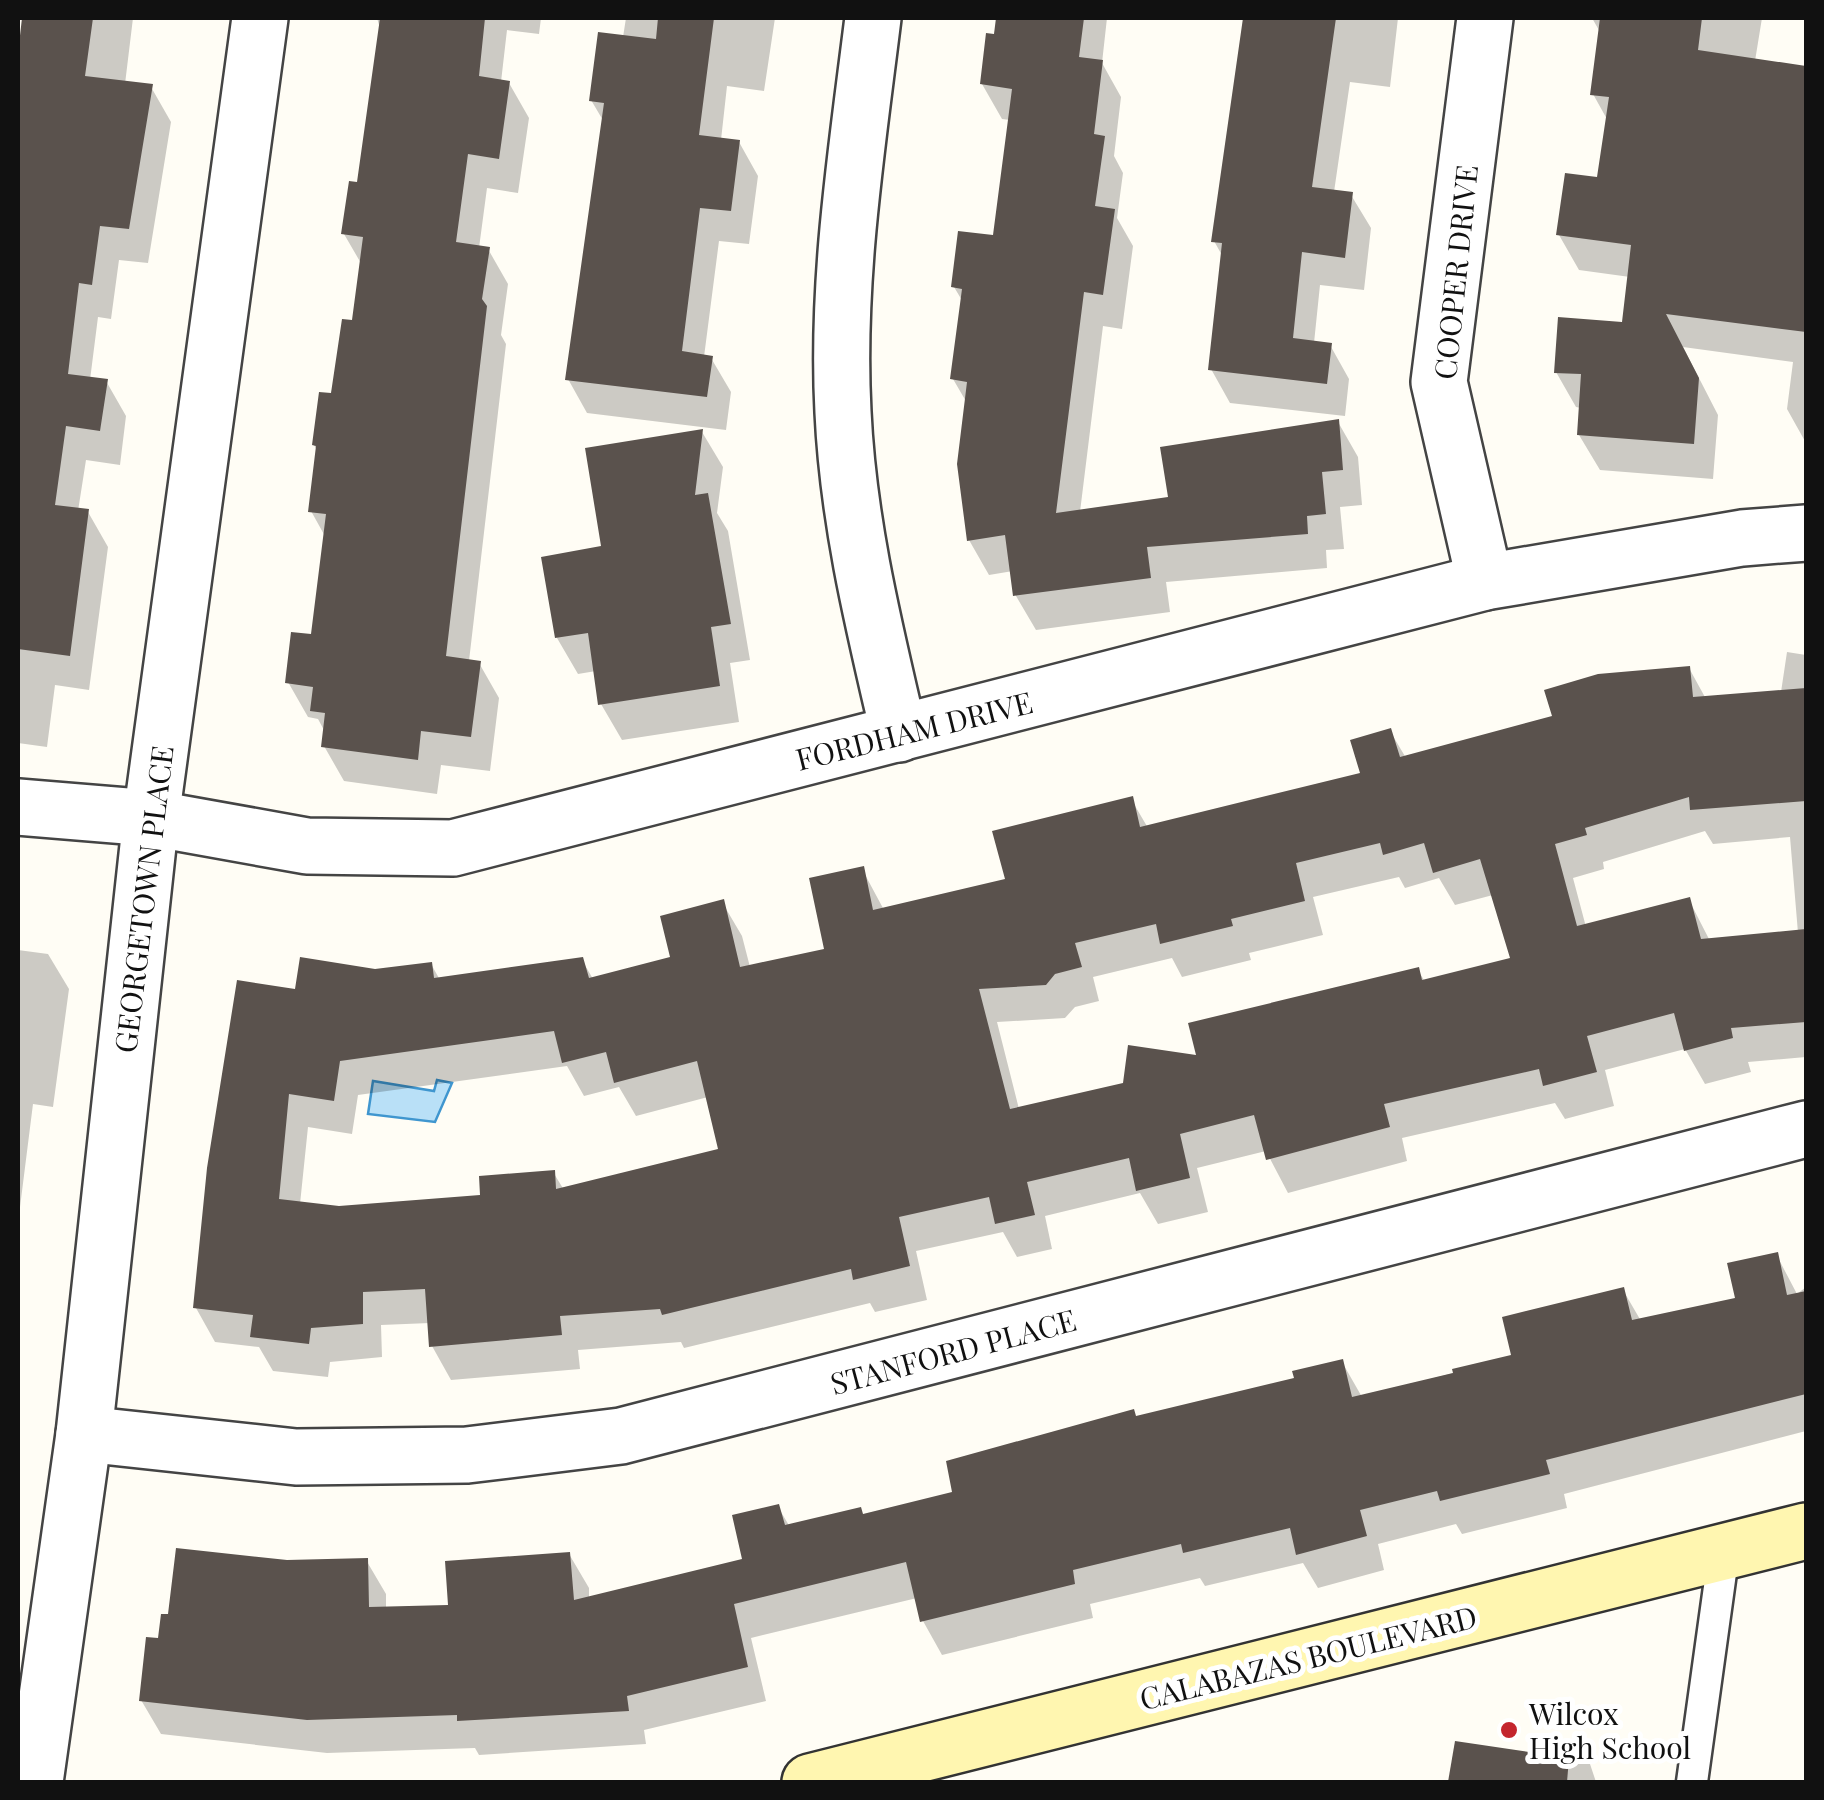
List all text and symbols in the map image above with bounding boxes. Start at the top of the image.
street label: COOPER DRIVE [1424,163,1486,381]
street label: FORDHAM DRIVE [792,681,1036,779]
street label: GEORGETOWN PLACE [104,743,182,1055]
street label: STANFORD PLACE [826,1299,1080,1403]
street label: CALABAZAS BOULEVARD [1135,1596,1481,1718]
place label: Wilcox High School [1528,1693,1691,1767]
marker: Wilcox High School [1498,1719,1520,1741]

